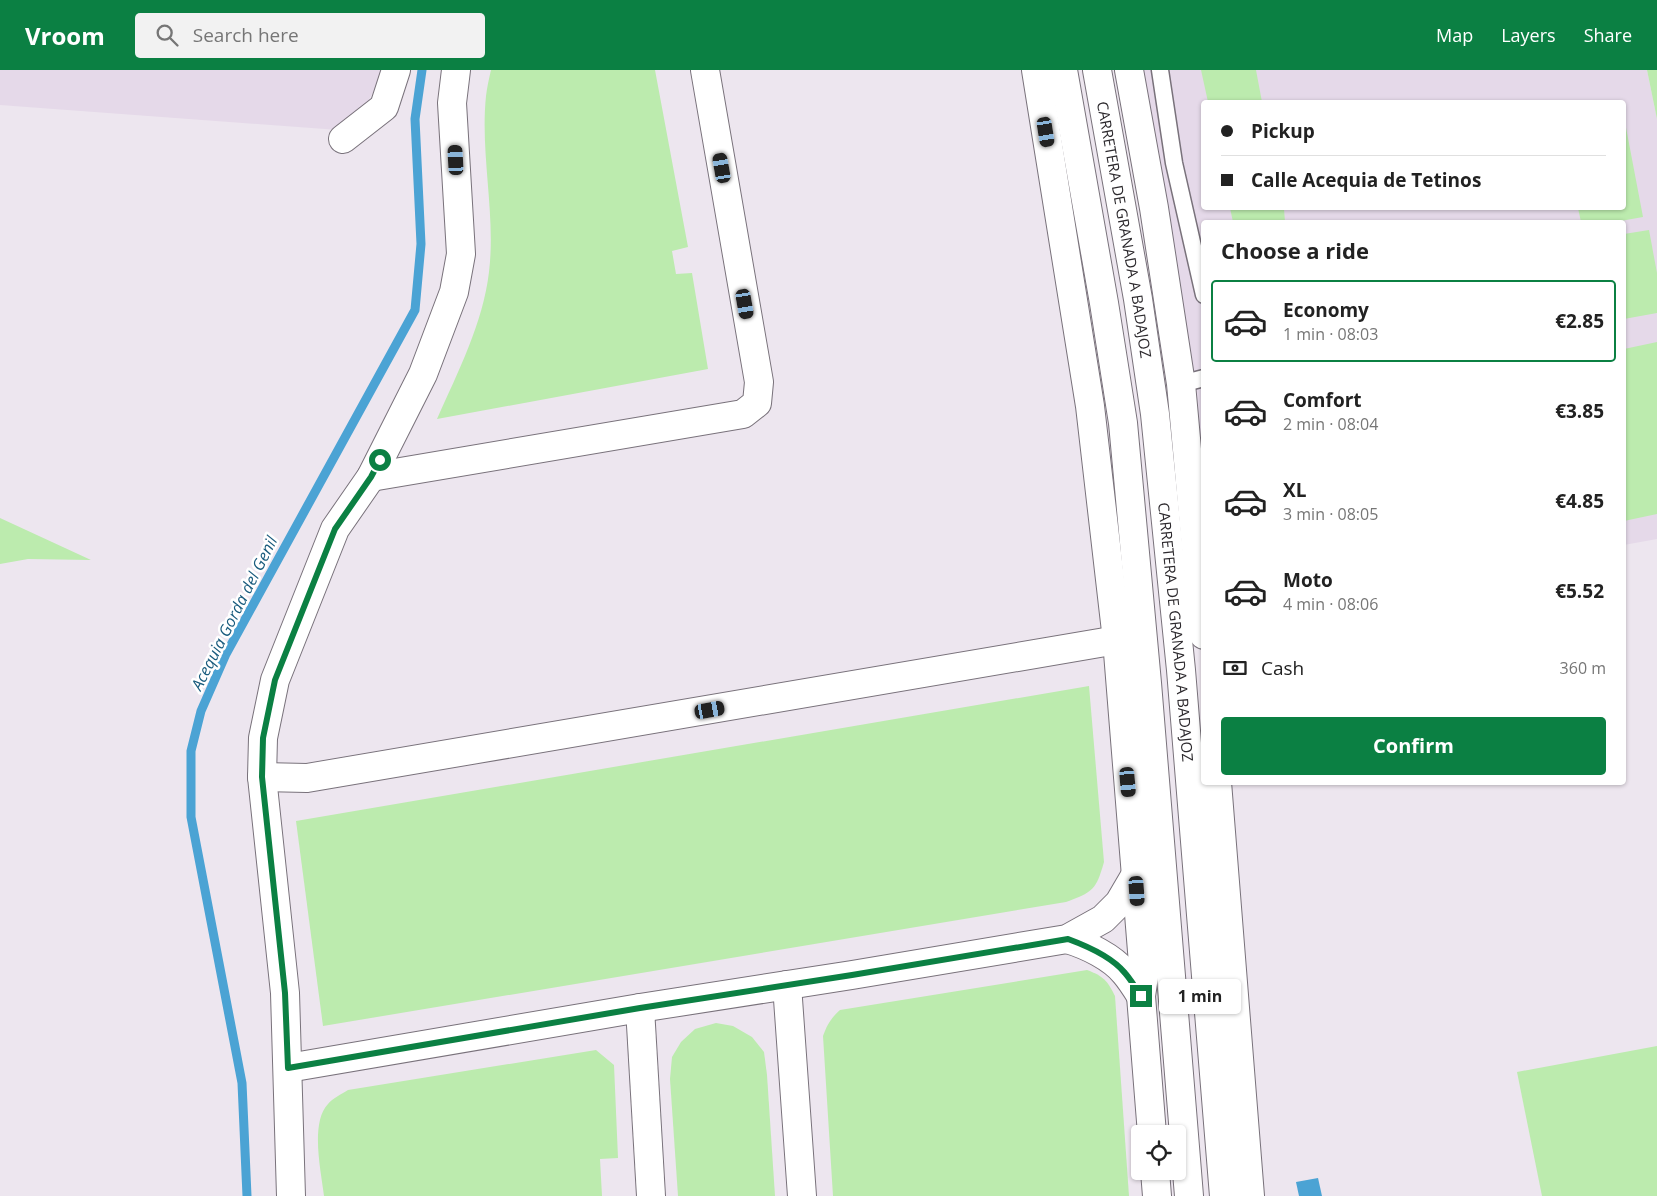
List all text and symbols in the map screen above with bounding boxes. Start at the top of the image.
search box [135,13,485,58]
text: Vroom [25,19,105,52]
icon: search [153,21,181,49]
text: Search here [193,22,299,48]
text: Map [1436,23,1473,47]
text: Layers [1501,23,1556,47]
text: Share [1584,23,1632,47]
street label: CARRETERA DE GRANADA A BADAJOZ [1093,100,1157,359]
car [1036,116,1055,148]
text: Pickup [1251,118,1315,144]
car [447,145,464,175]
car [712,152,731,184]
text: Calle Acequia de Tetinos [1251,167,1481,193]
text: Choose a ride [1221,235,1369,265]
car [735,288,754,320]
text: Economy [1283,297,1369,323]
icon: car [1223,299,1268,344]
text: €2.85 [1555,308,1604,334]
text: 1 min · 08:03 [1283,323,1378,345]
text: Comfort [1283,387,1362,413]
icon: car [1223,389,1268,434]
text: €3.85 [1555,398,1604,424]
text: 2 min · 08:04 [1283,413,1378,435]
route start [369,449,391,471]
text: XL [1283,477,1306,503]
icon: car [1223,479,1268,524]
text: €4.85 [1555,488,1604,514]
street label: CARRETERA DE GRANADA A BADAJOZ [1154,501,1198,762]
text: 3 min · 08:05 [1283,503,1378,525]
water label: Acequia Gorda del Genil [185,531,283,695]
text: Moto [1283,567,1333,593]
icon: car [1223,569,1268,614]
text: €5.52 [1555,578,1604,604]
text: 4 min · 08:06 [1283,593,1378,615]
icon: cash [1221,654,1249,682]
text: Cash [1261,655,1304,681]
text: 360 m [1560,657,1606,679]
car [693,700,726,720]
button: Confirm [1221,717,1606,775]
car [1119,766,1136,798]
car [1128,876,1145,906]
callout: 1 min [1158,978,1241,1014]
route end [1130,985,1152,1007]
text: 1 min [1178,985,1222,1007]
map controls [1131,1125,1186,1180]
button: locate [1131,1125,1186,1180]

